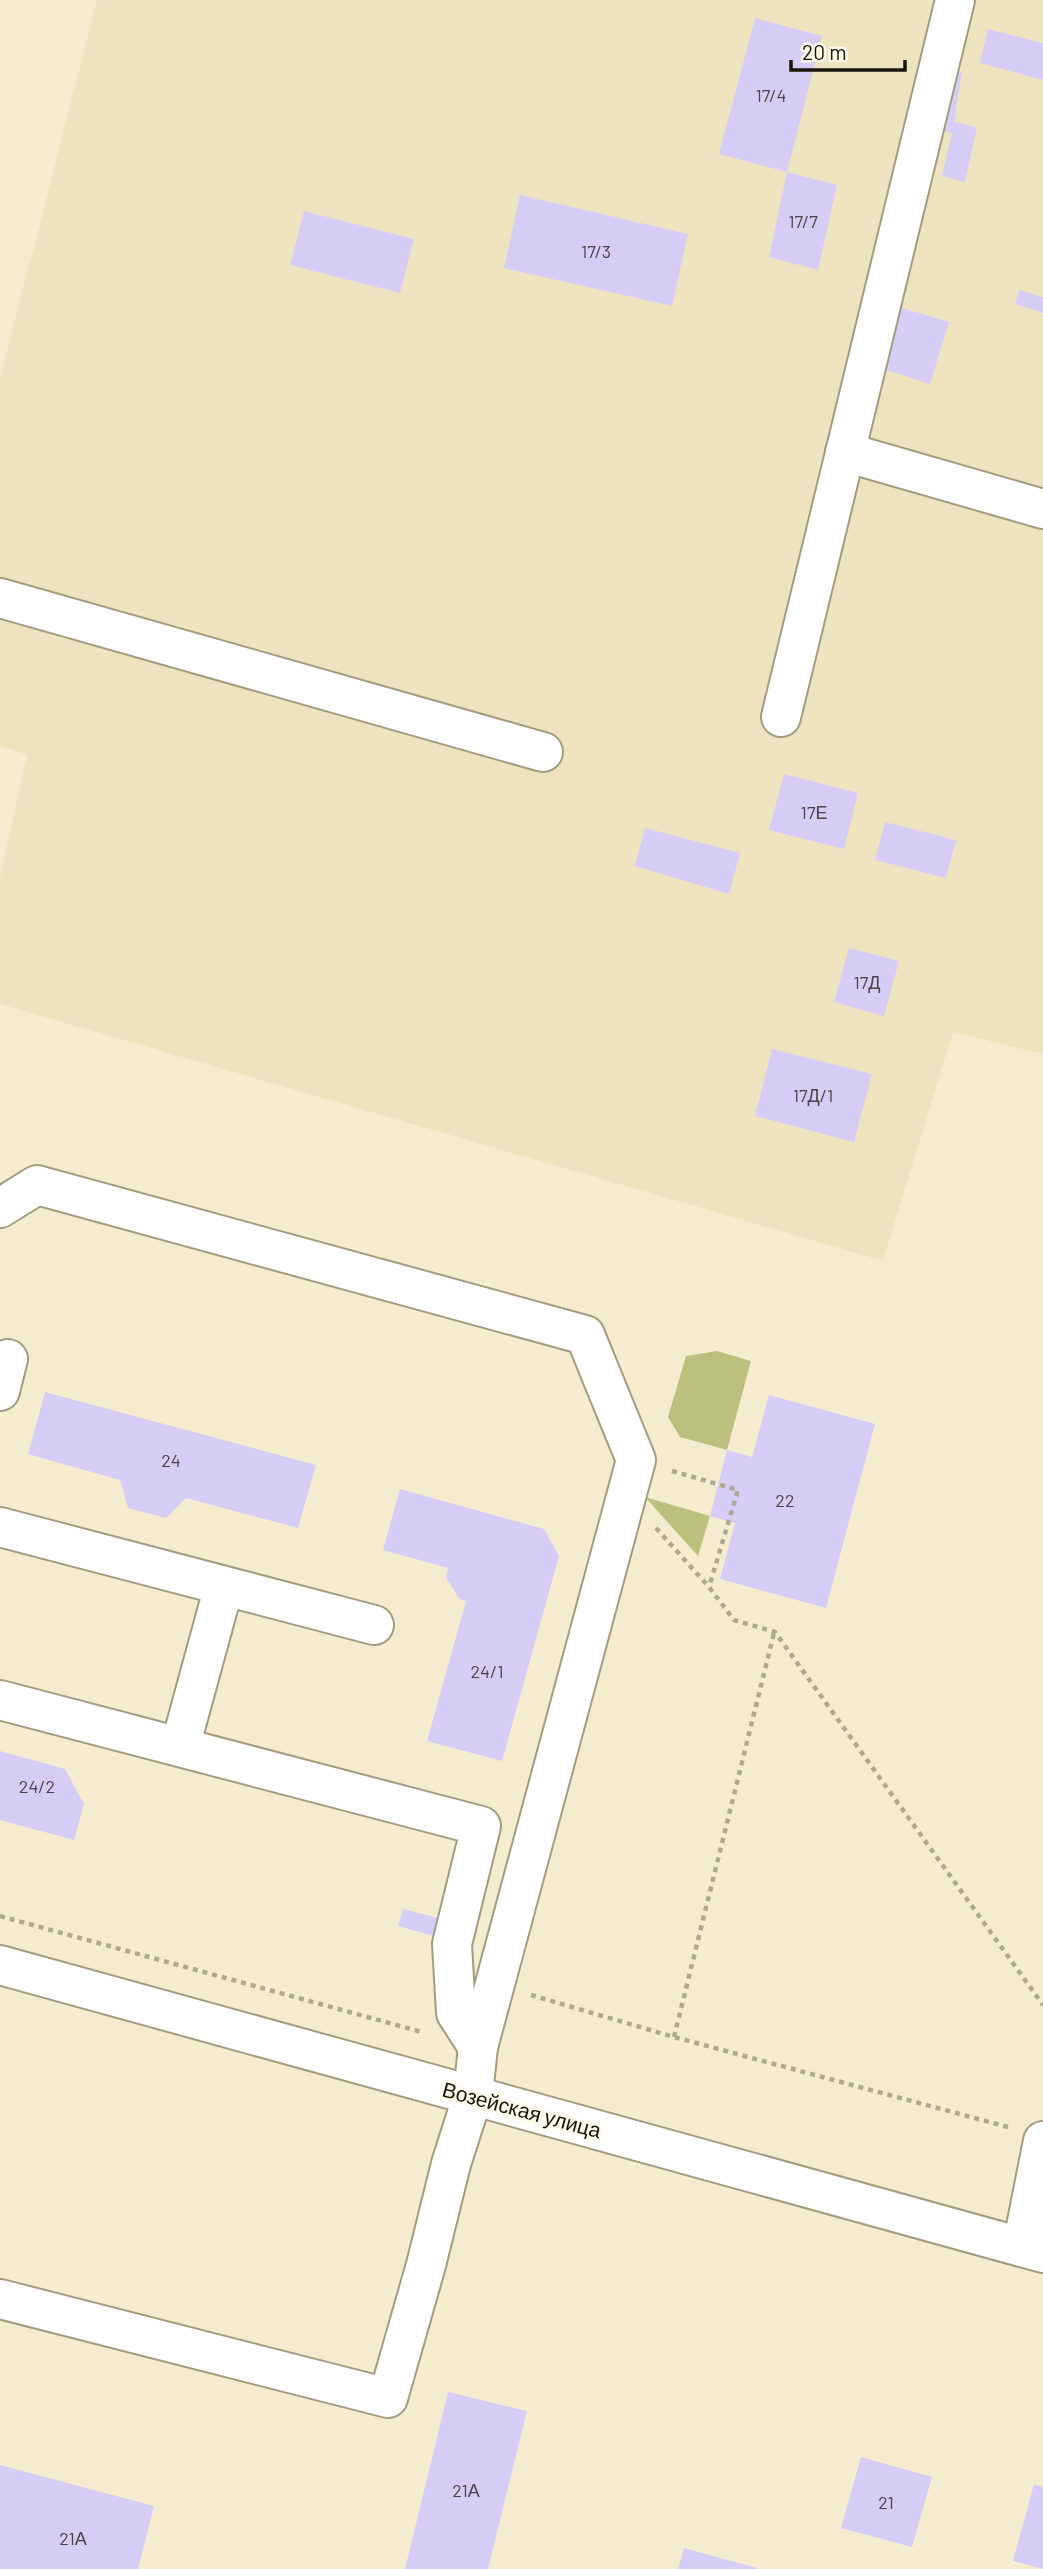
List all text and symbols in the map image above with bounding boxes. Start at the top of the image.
scale bar [791,28,905,72]
text: 20 m [802,39,847,64]
house number: 17/4 [756,84,786,106]
house number: 17/7 [788,210,818,232]
house number: 17/3 [581,240,611,262]
house number: 17Е [801,801,827,823]
house number: 17Д [853,971,881,993]
house number: 17Д/1 [793,1084,833,1106]
house number: 24 [161,1449,181,1471]
house number: 22 [775,1489,795,1511]
house number: 24/1 [470,1660,504,1682]
house number: 24/2 [19,1775,55,1797]
street label: Возейская улица [440,2076,604,2142]
house number: 21А [452,2479,480,2501]
house number: 21 [878,2491,894,2513]
house number: 21А [59,2527,87,2549]

